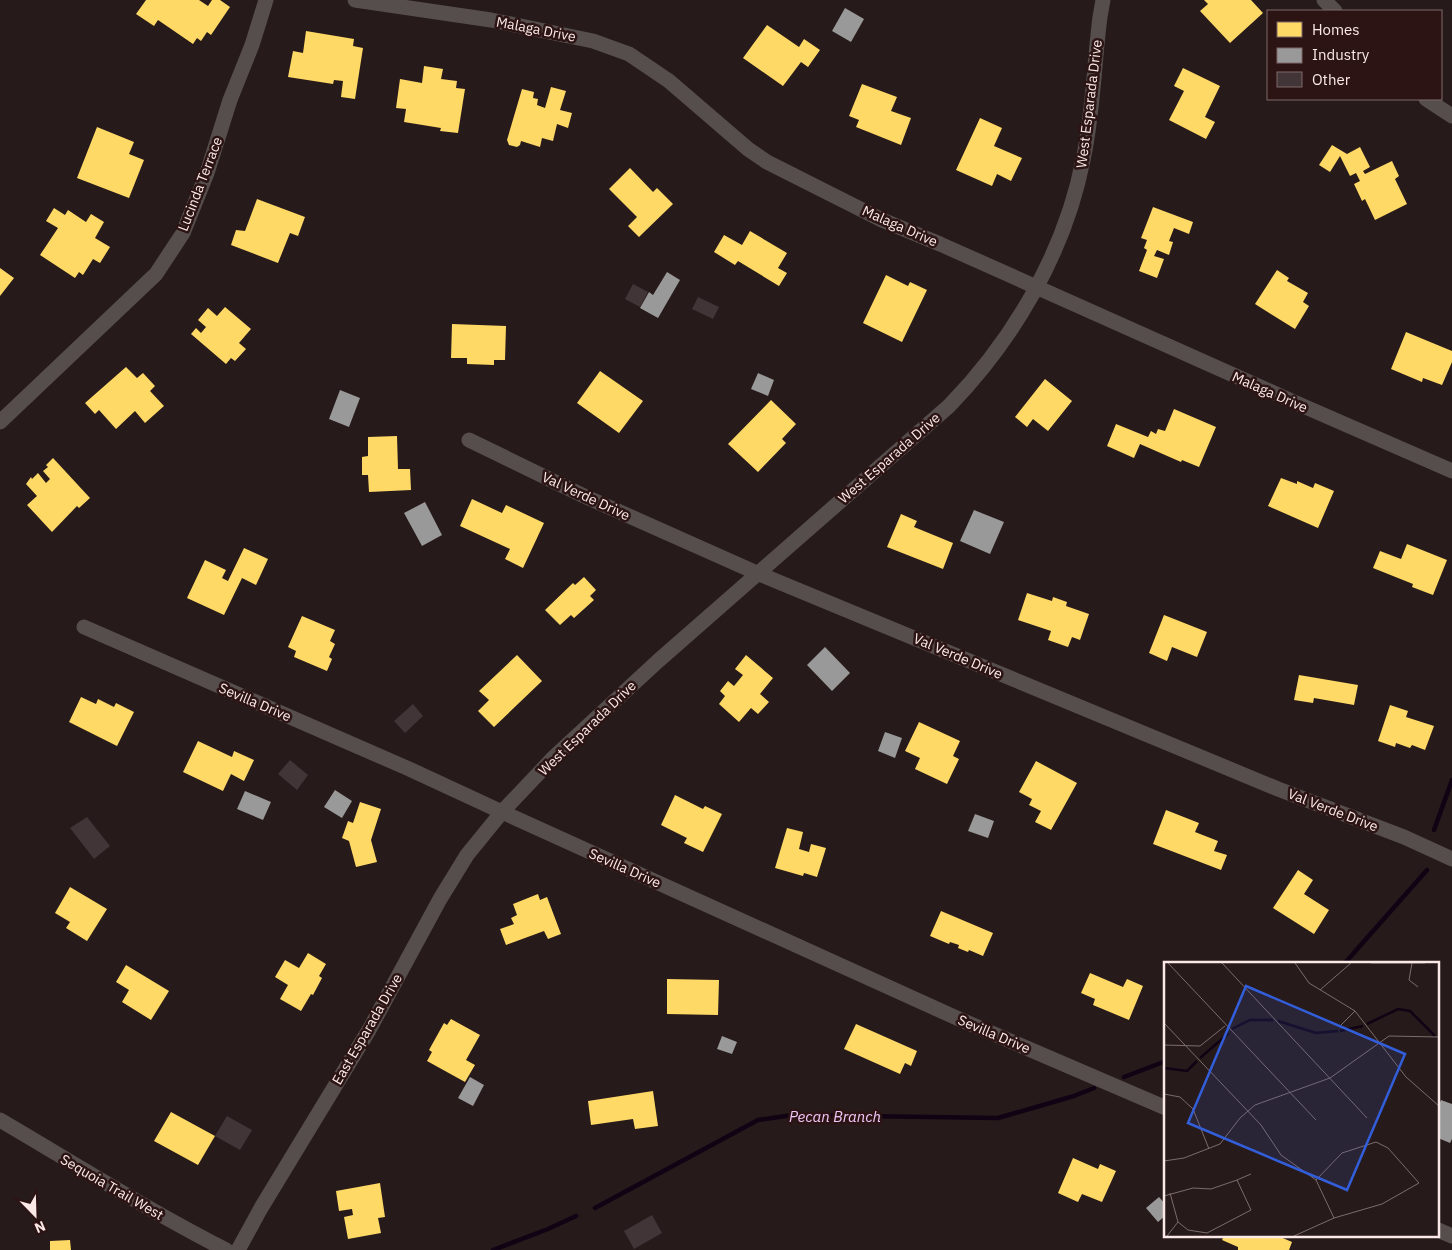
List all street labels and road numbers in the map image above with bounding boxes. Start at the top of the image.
street label: Malaga Drive [495,12,578,46]
street label: West Esparada Drive [1072,38,1106,169]
street label: Lucinda Terrace [174,134,226,234]
street label: Malaga Drive [859,201,941,251]
street label: Malaga Drive [1229,367,1311,417]
street label: West Esparada Drive [834,409,944,507]
street label: Val Verde Drive [539,468,633,524]
street label: Val Verde Drive [911,629,1006,683]
street label: West Esparada Drive [534,676,640,779]
street label: Sevilla Drive [216,679,294,725]
street label: Val Verde Drive [1285,785,1381,836]
street label: Sevilla Drive [586,844,664,892]
street label: East Esparada Drive [328,970,406,1088]
street label: Sevilla Drive [955,1011,1033,1057]
street label: Sequoia Trail West [57,1150,167,1224]

